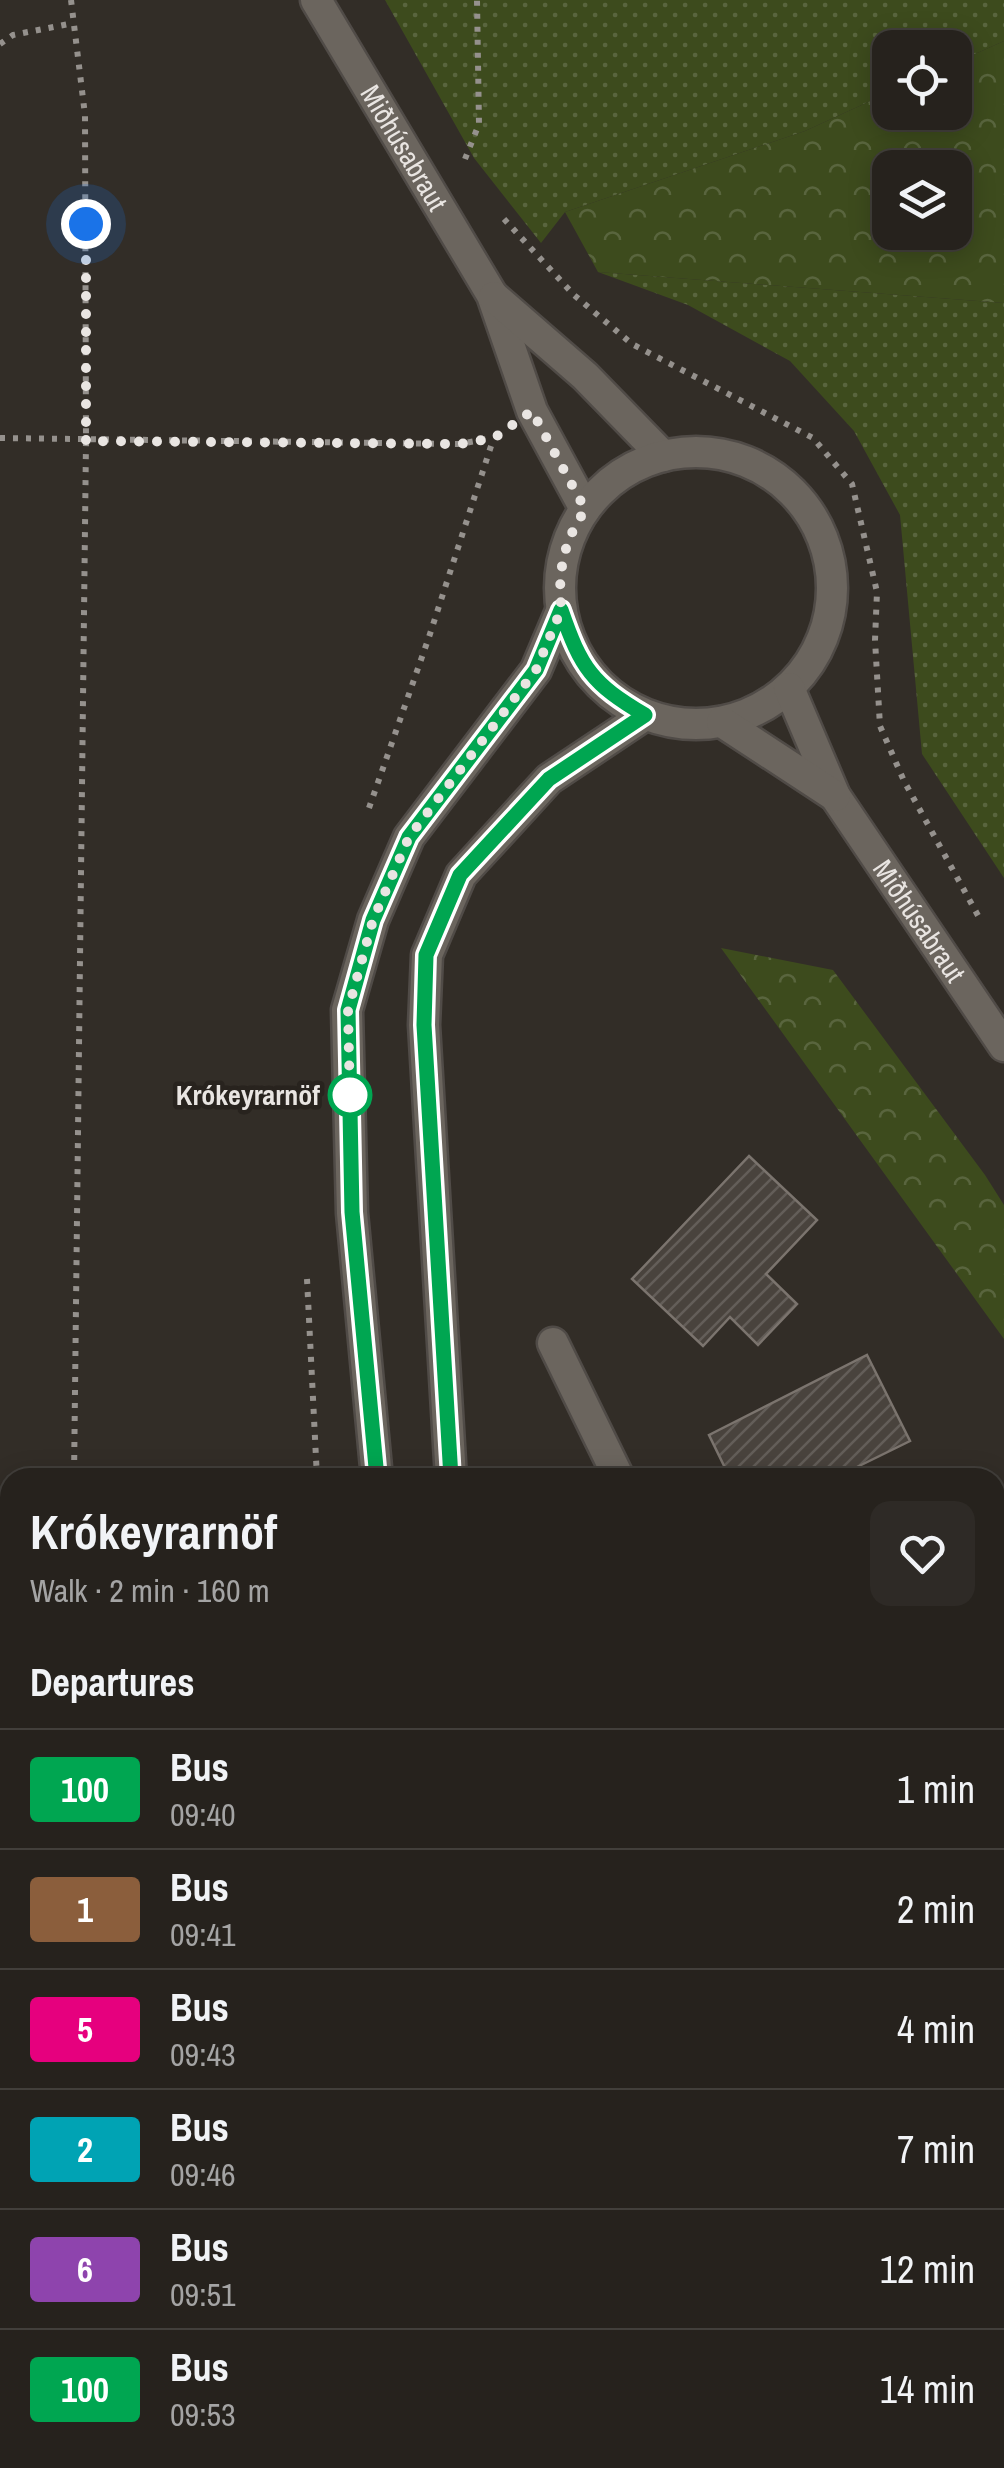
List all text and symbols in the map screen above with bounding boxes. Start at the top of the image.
map controls [872,30,972,250]
button: locate [872,30,972,130]
street label: Miðhúsabraut [352,78,456,218]
button: layers [872,150,972,250]
your location [61,199,111,249]
street label: Miðhúsabraut [864,852,974,990]
marker: Krókeyrarnöf [329,1074,371,1116]
place label: Krókeyrarnöf [176,1076,320,1114]
text: Krókeyrarnöf [30,1499,277,1564]
button: heart [870,1501,975,1606]
text: Walk · 2 min · 160 m [30,1569,270,1612]
text: Departures [30,1657,195,1708]
text: Bus [170,1742,229,1793]
text: 1 min [897,1764,975,1815]
text: 100 [61,1766,109,1813]
text: 09:40 [170,1793,236,1836]
text: Bus [170,1862,229,1913]
text: 2 min [897,1884,975,1935]
text: 1 [77,1886,93,1933]
text: 09:41 [170,1913,236,1956]
text: Bus [170,1982,229,2033]
text: 4 min [897,2004,975,2055]
text: 5 [77,2006,93,2053]
text: 09:43 [170,2033,236,2076]
text: Bus [170,2102,229,2153]
text: 7 min [897,2124,975,2175]
text: 2 [77,2126,93,2173]
text: 09:46 [170,2153,236,2196]
text: Bus [170,2222,229,2273]
text: 12 min [880,2244,975,2295]
text: 6 [77,2246,93,2293]
text: 09:51 [170,2273,236,2316]
text: Bus [170,2342,229,2393]
text: 14 min [880,2364,975,2415]
text: 100 [61,2366,109,2413]
text: 09:53 [170,2393,236,2436]

